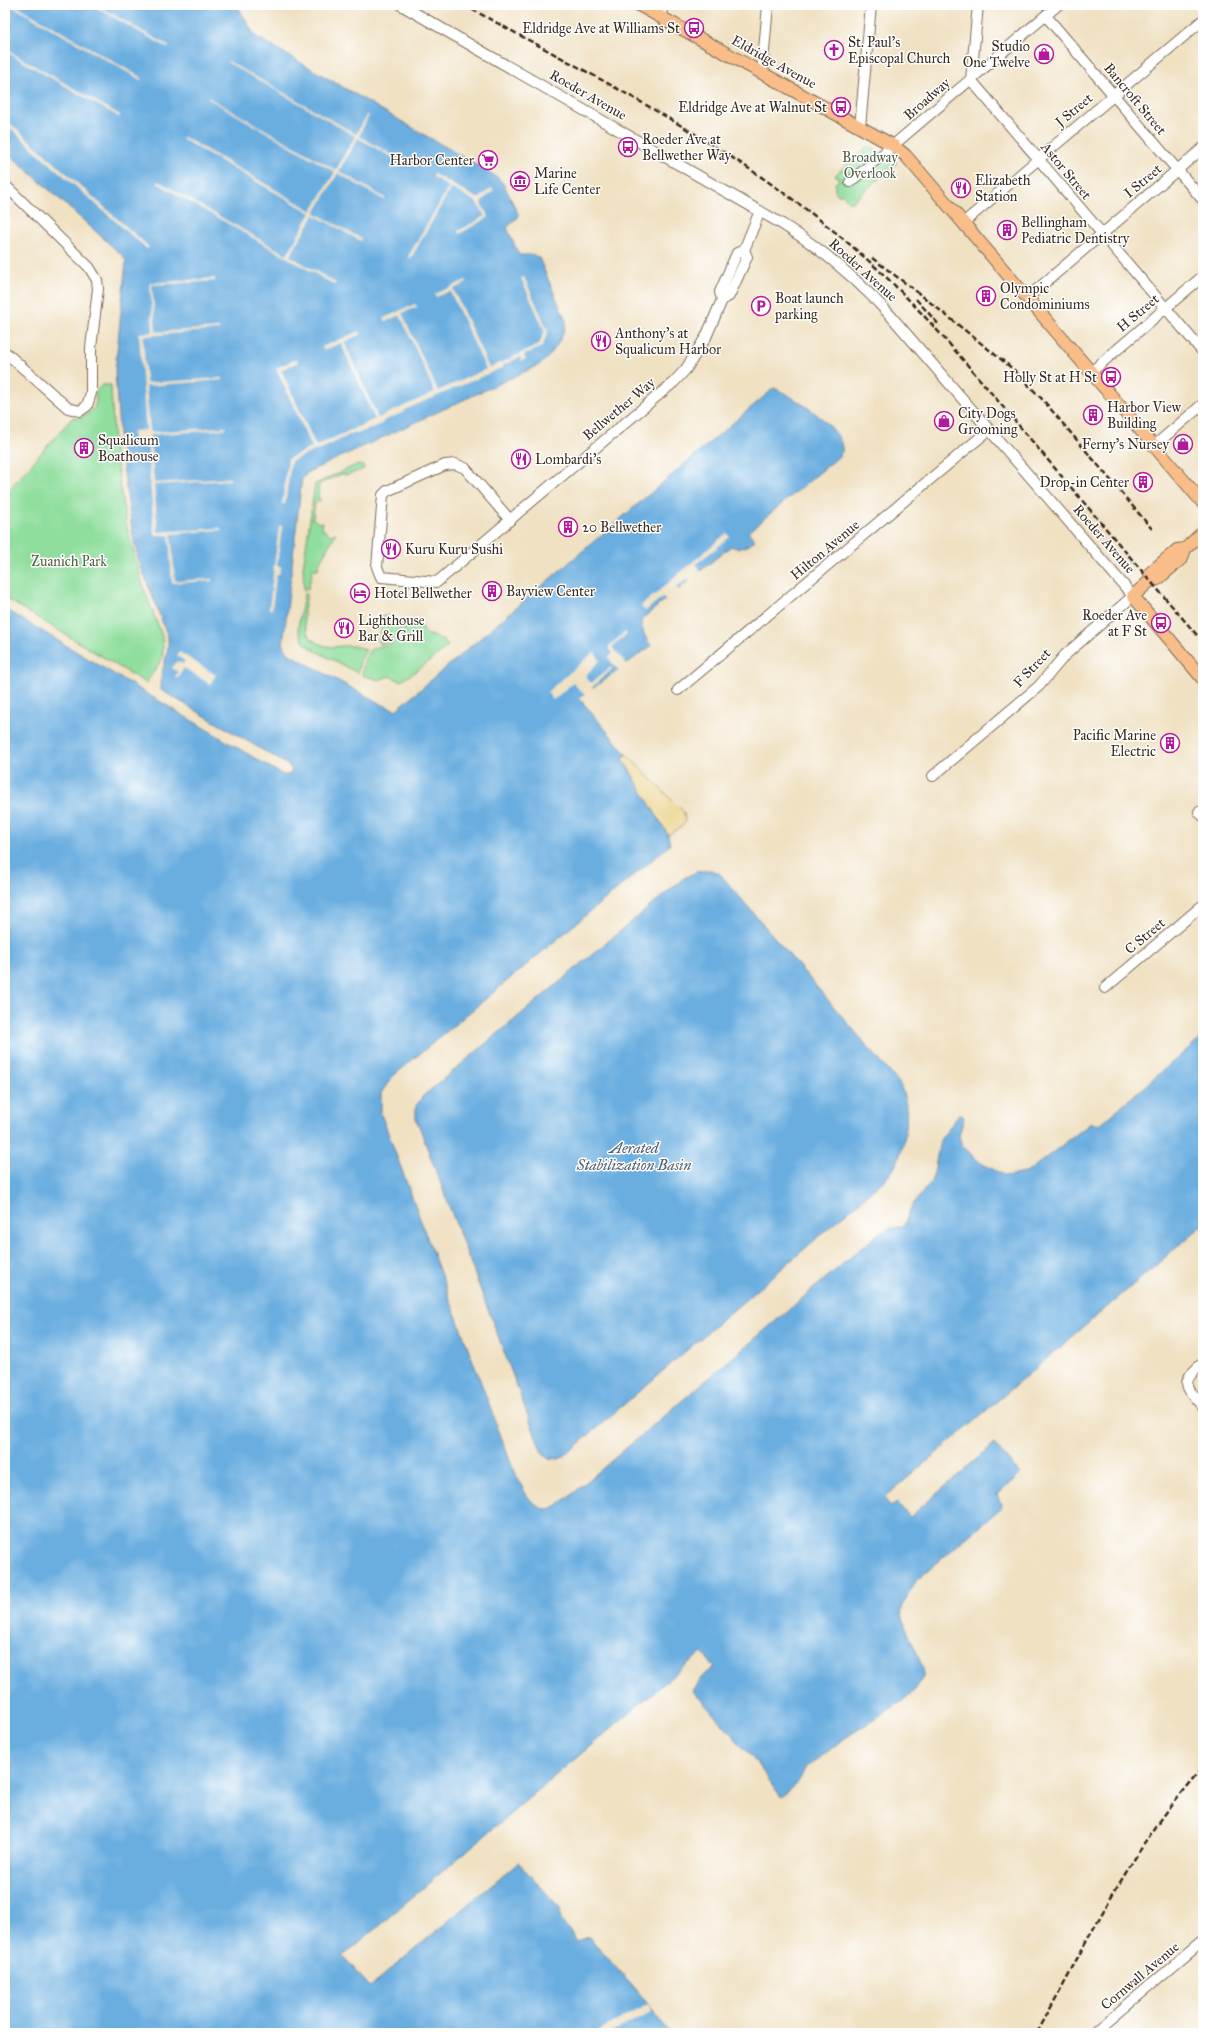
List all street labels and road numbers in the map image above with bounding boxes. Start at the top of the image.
street label: Eldridge Avenue [729,32,819,92]
street label: Bancroft Street [1100,60,1170,138]
street label: Roeder Avenue [547,66,630,124]
street label: Broadway [900,74,954,124]
street label: J Street [1050,89,1097,133]
street label: Astor Street [1036,138,1095,203]
street label: I Street [1121,160,1165,202]
street label: Roeder Avenue [825,235,901,305]
street label: H Street [1113,290,1163,336]
street label: Bellwether Way [579,374,659,444]
street label: Roeder Avenue [1069,501,1139,577]
street label: Hilton Avenue [787,516,863,584]
street label: F Street [1010,645,1054,691]
street label: C Street [1121,914,1169,958]
street label: Cornwall Avenue [1097,1938,1183,2014]

